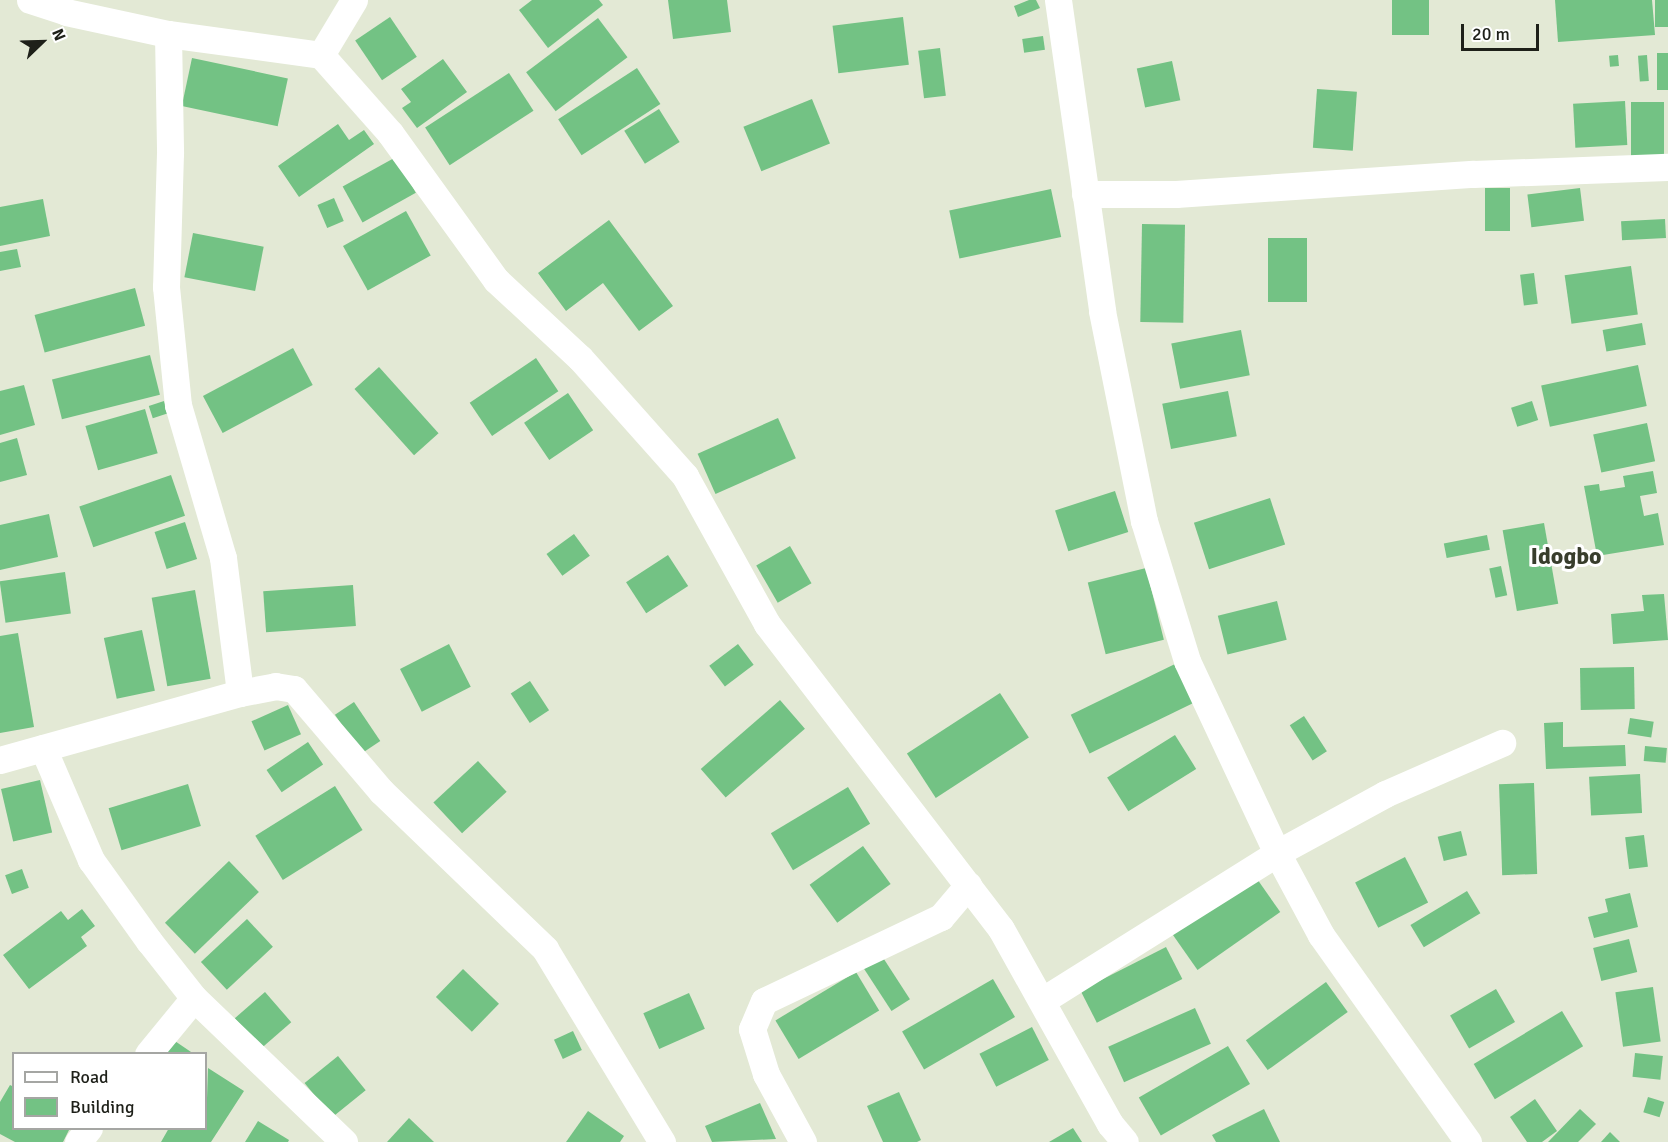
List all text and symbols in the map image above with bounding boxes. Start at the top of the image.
north arrow [12,12,72,72]
scale bar [1464,12,1542,50]
text: 20 m [1472,23,1510,45]
text: N [47,26,70,44]
district label: Idogbo [1530,543,1602,571]
legend [12,1052,207,1130]
text: Road [70,1066,109,1088]
text: Building [70,1096,134,1118]

